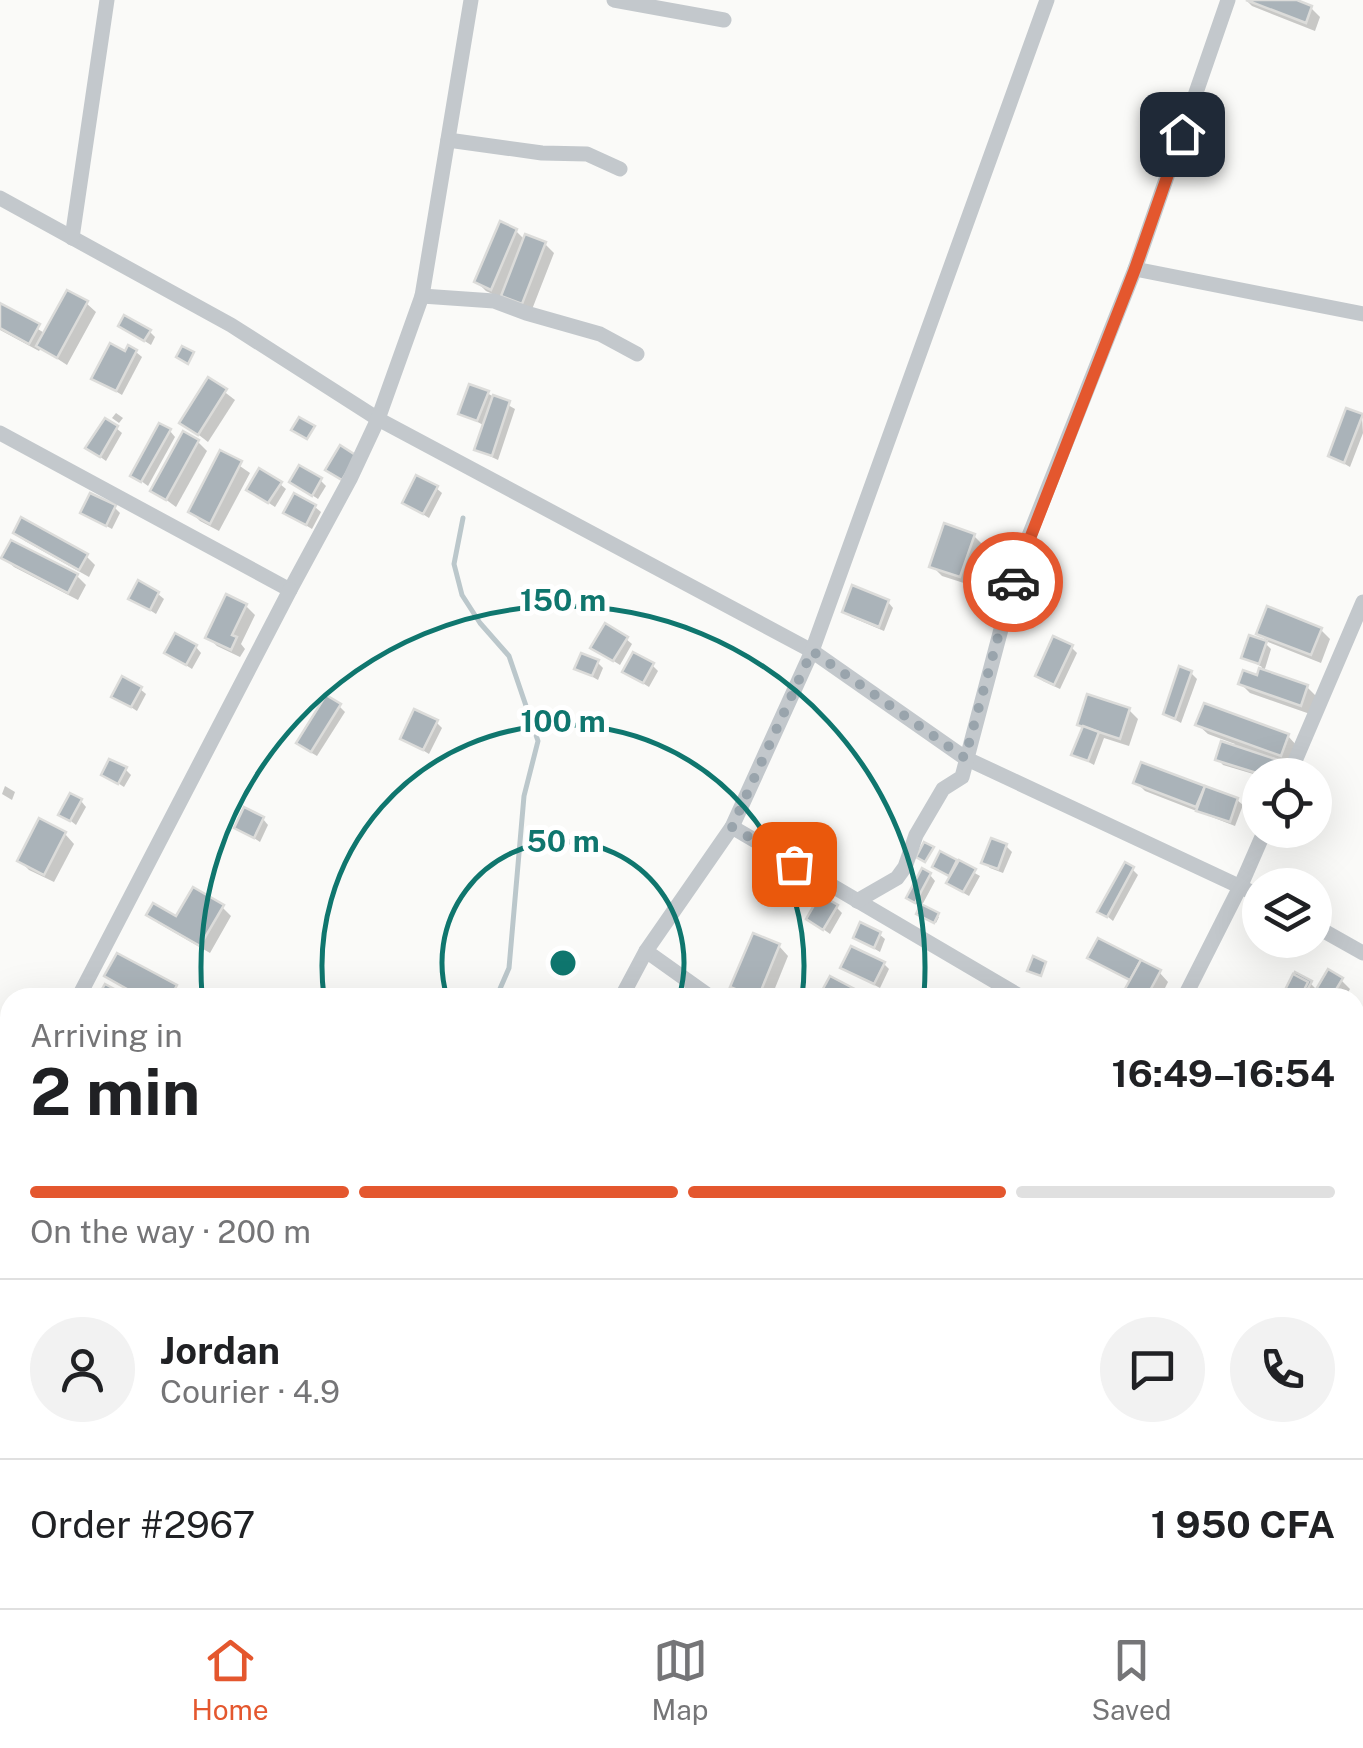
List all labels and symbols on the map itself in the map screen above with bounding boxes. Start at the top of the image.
pin [1140,92,1225,177]
courier [963,532,1063,632]
text: 150 m [520,582,606,618]
text: 100 m [520,703,606,739]
pin [752,822,837,907]
text: 50 m [526,823,600,859]
centre of rings [545,945,581,981]

